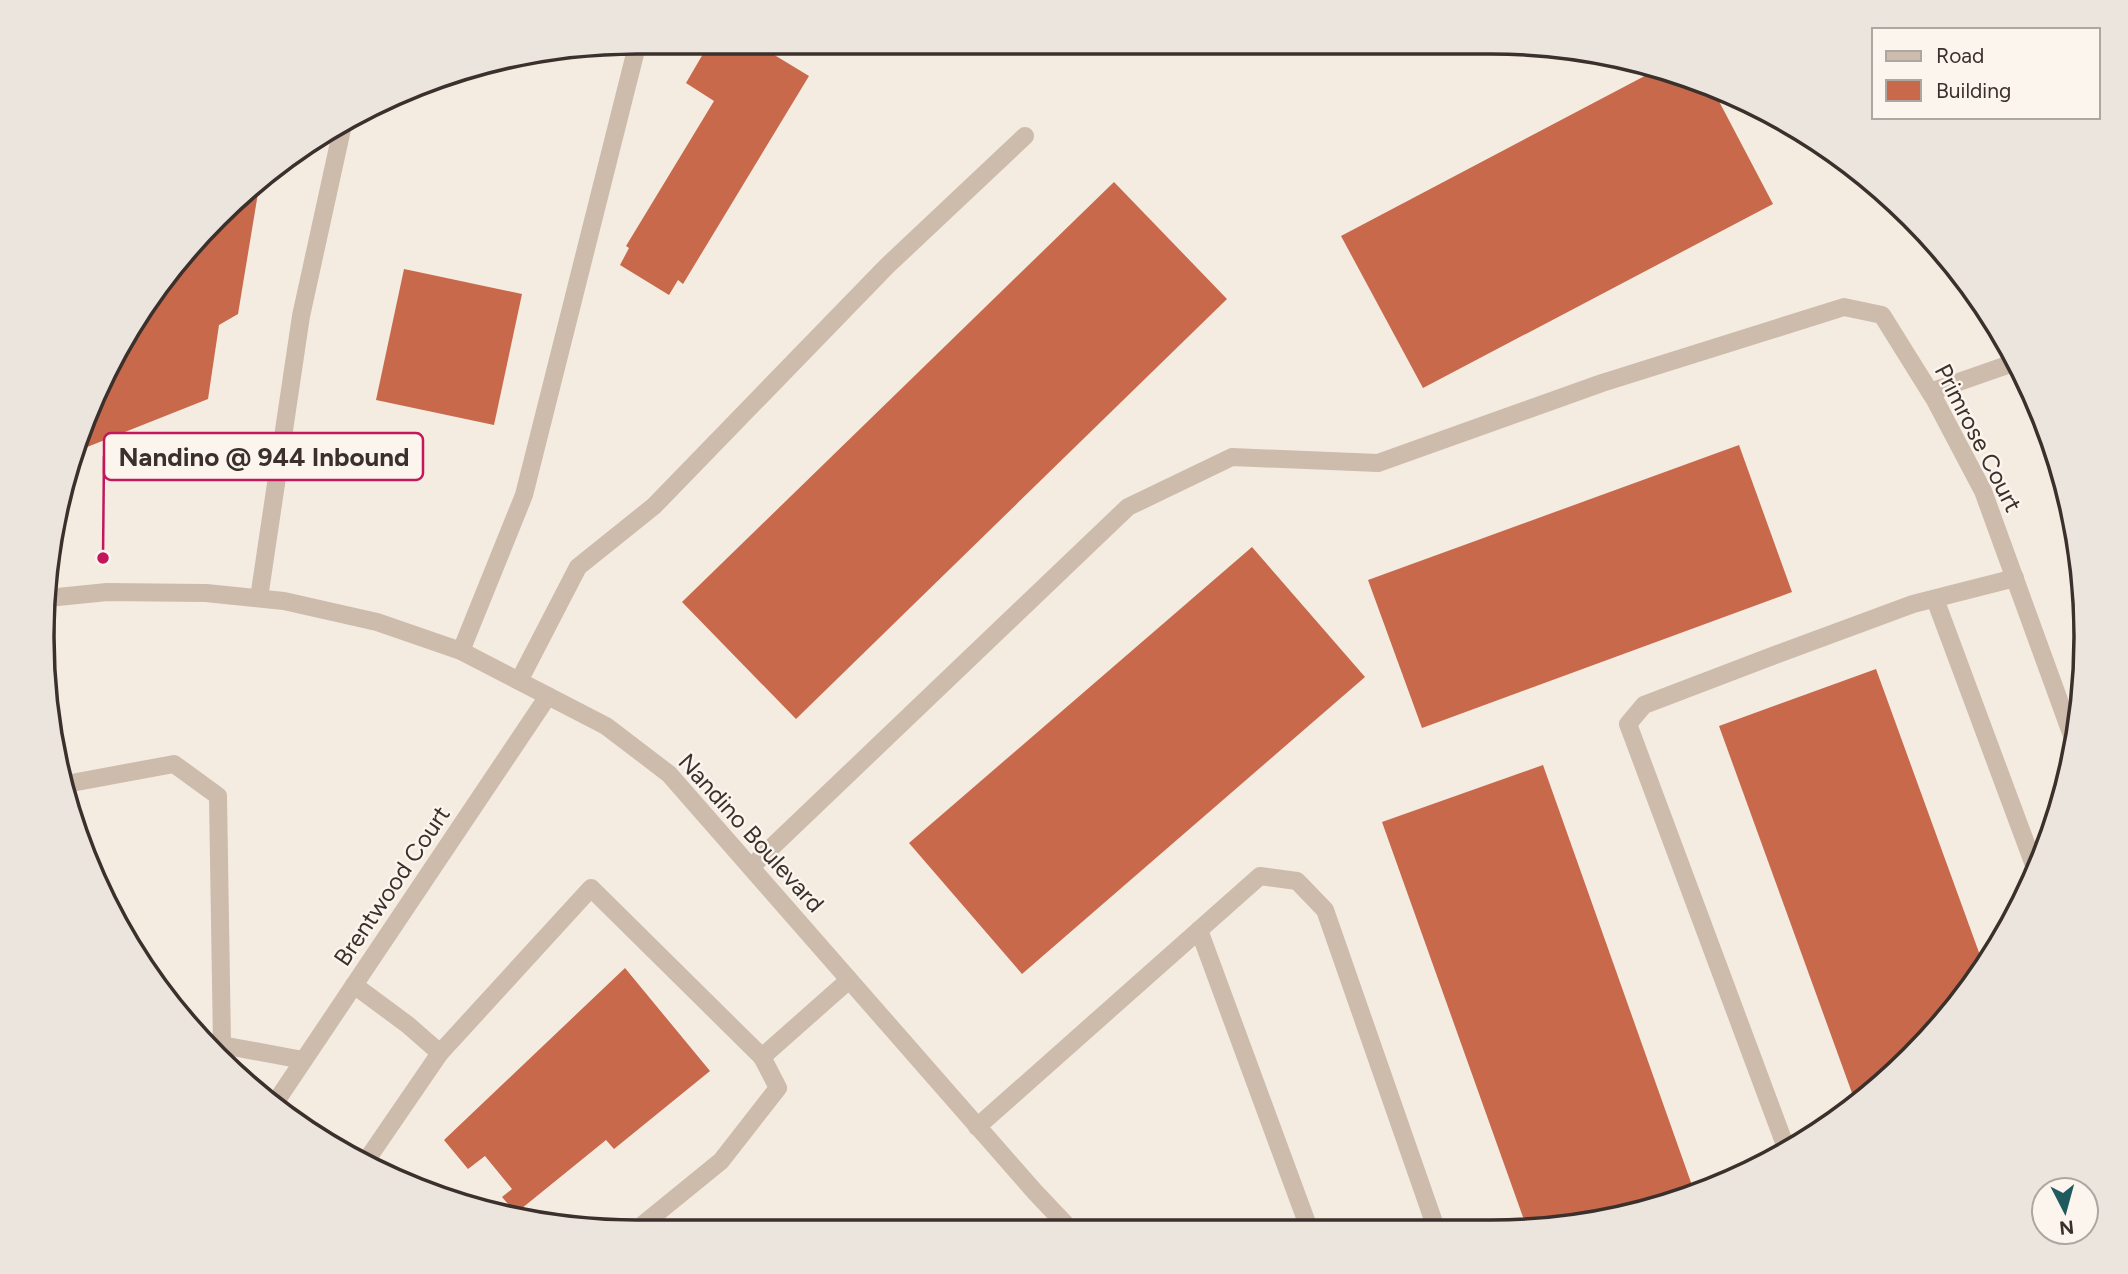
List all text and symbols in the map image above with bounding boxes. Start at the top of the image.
legend [1872,28,2100,119]
text: Road [1936,43,1984,68]
text: Building [1936,78,2011,103]
street label: Primrose Court [1929,359,2028,517]
callout: Nandino @ 944 Inbound [104,433,423,480]
text: Nandino @ 944 Inbound [118,441,410,473]
street label: Nandino Boulevard [672,747,830,918]
street label: Brentwood Court [327,800,456,971]
north arrow [2030,1176,2100,1246]
text: N [2058,1215,2075,1240]

